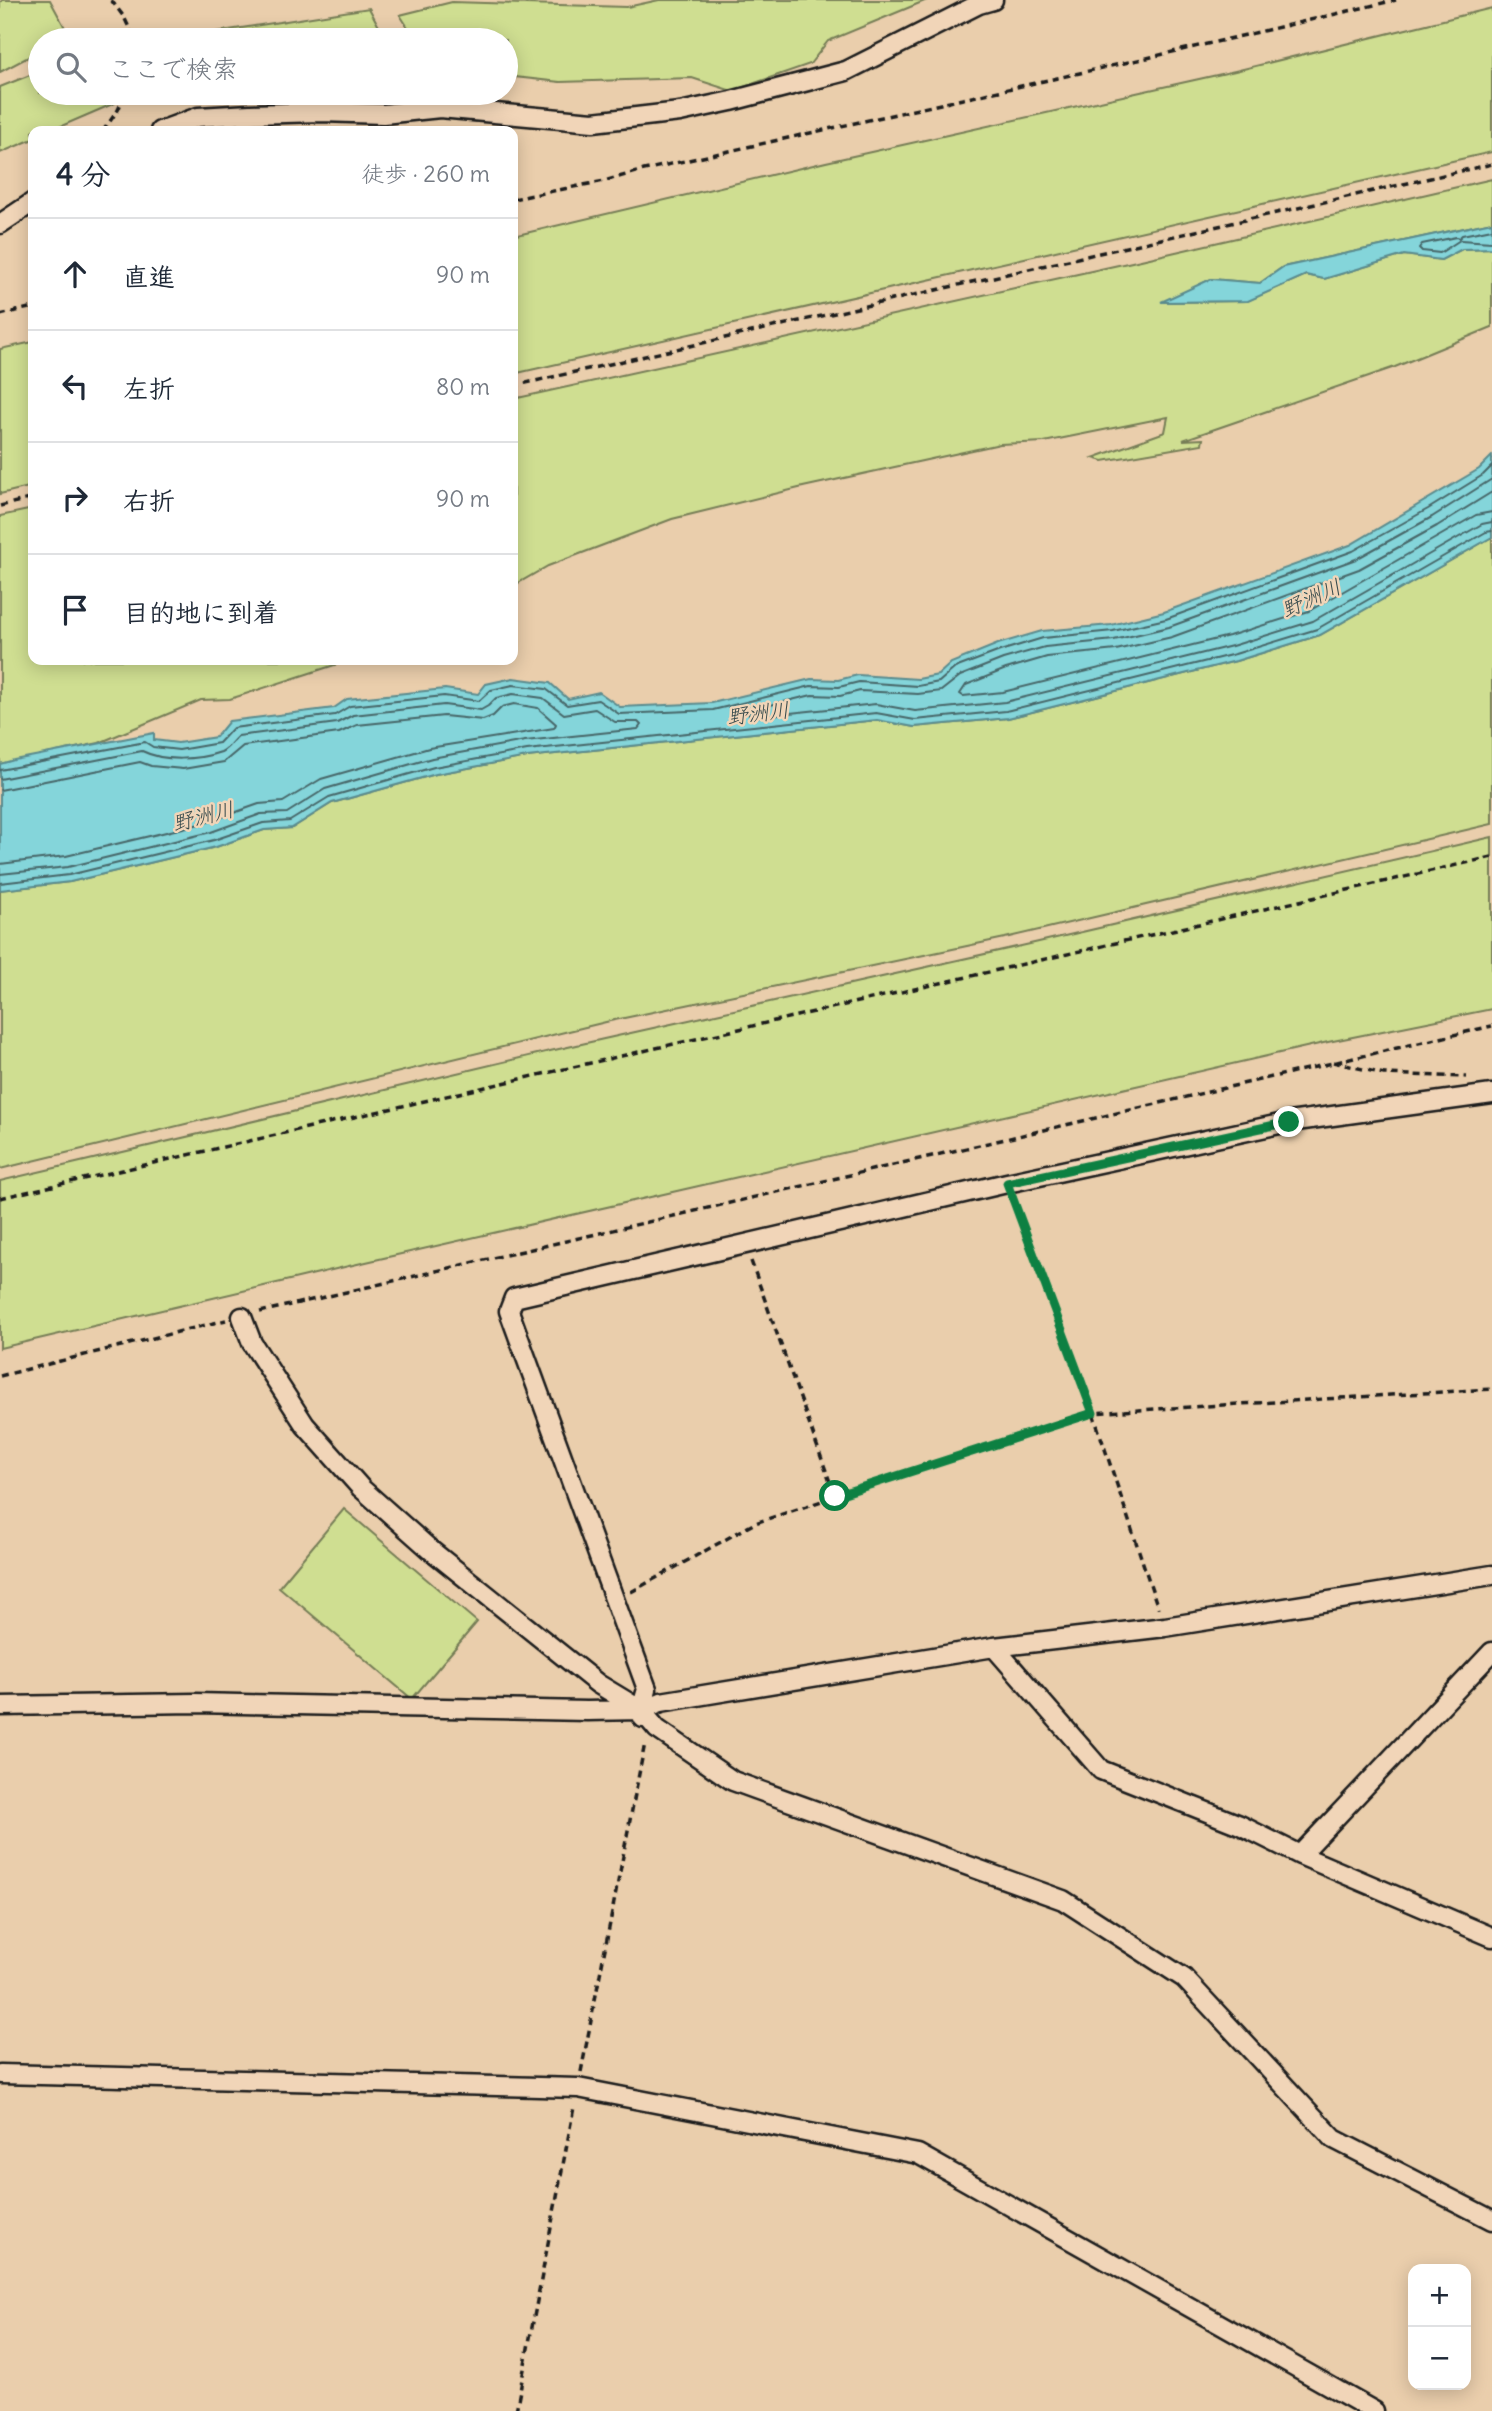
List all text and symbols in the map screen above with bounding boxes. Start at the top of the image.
search box [28,28,518,105]
icon: search [52,48,90,86]
text: ここで検索 [108,52,238,85]
text: 4 分 [56,155,110,193]
text: 徒歩 · 260 m [361,159,490,188]
icon: ahead [56,255,94,293]
text: 直進 [123,260,175,293]
text: 90 m [436,260,490,289]
icon: left [56,367,94,405]
text: 左折 [123,372,175,405]
text: 80 m [436,372,490,401]
icon: right [56,479,94,517]
text: 右折 [123,484,175,517]
text: 90 m [436,484,490,513]
water label: 野洲川 [1277,573,1345,623]
icon: arrive [56,591,94,629]
text: 目的地に到着 [123,596,279,629]
water label: 野洲川 [725,696,791,730]
water label: 野洲川 [169,795,237,837]
route end [1273,1106,1304,1137]
route start [819,1480,850,1511]
map controls [1408,2264,1471,2390]
button: + [1408,2264,1471,2327]
button: − [1408,2327,1471,2390]

